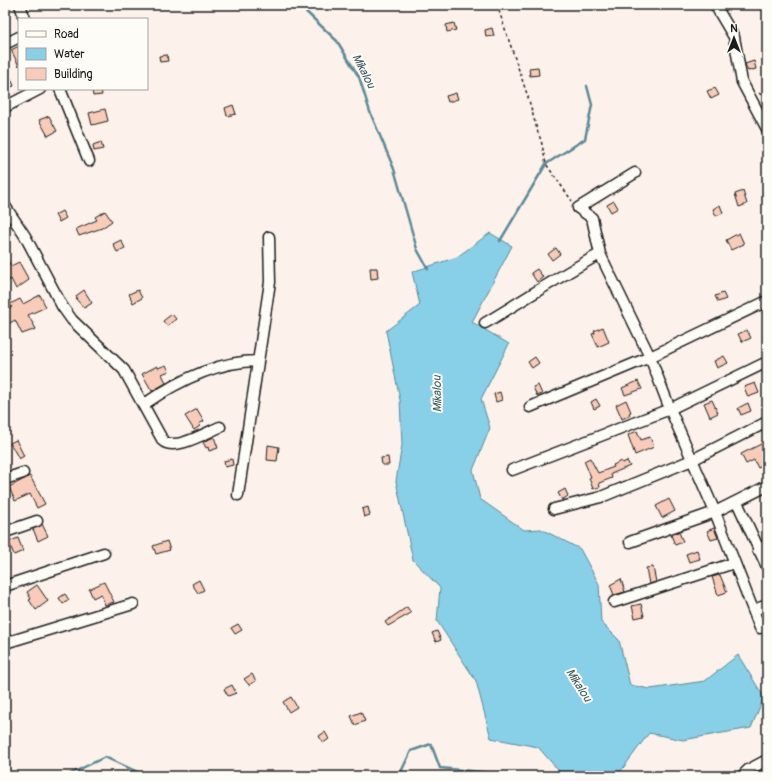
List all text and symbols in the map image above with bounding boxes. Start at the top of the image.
legend [18,18,148,90]
north arrow [714,18,754,58]
text: N [730,22,738,35]
text: Road [54,27,79,42]
text: Water [54,47,85,62]
water label: Mikalou [349,51,379,92]
text: Building [54,67,93,82]
water label: Mikalou [430,375,445,412]
water label: Mikalou [562,666,595,706]

